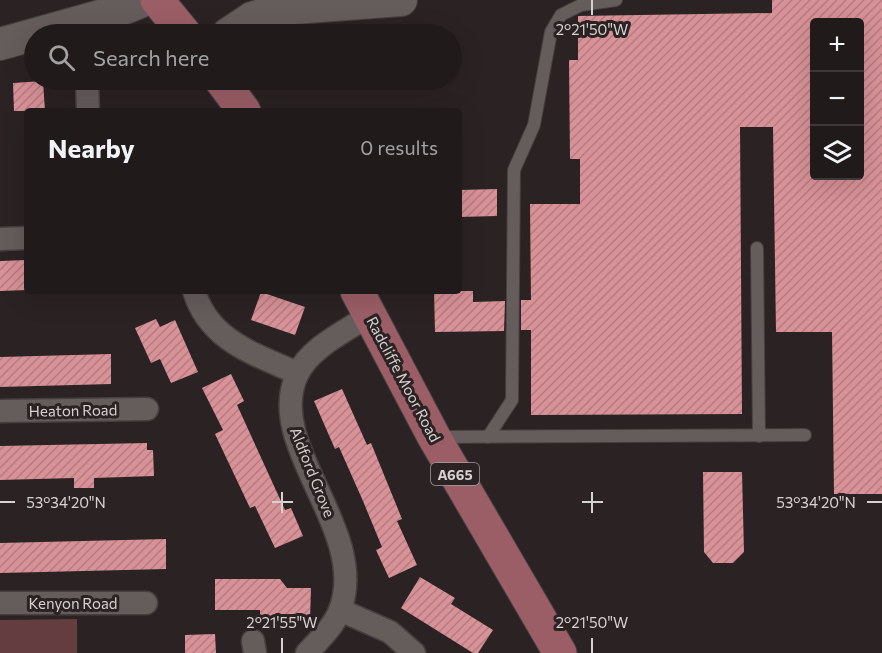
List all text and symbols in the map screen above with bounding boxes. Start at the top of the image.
map controls [810,18,864,180]
button: + [810,18,864,72]
text: 2°21'50"W [556,20,628,38]
search box [24,24,462,90]
icon: search [45,41,78,74]
text: Search here [93,44,209,71]
button: − [810,72,864,126]
button: layers [810,126,864,180]
text: Nearby [48,132,135,163]
text: 0 results [360,135,438,159]
street label: Radcliffe Moor Road [363,313,445,445]
street label: Heaton Road [29,400,117,420]
street label: Aldford Grove [287,424,339,520]
road number: A665 [431,463,479,485]
text: 53°34'20"N [26,493,106,511]
text: 53°34'20"N [776,493,856,511]
street label: Kenyon Road [29,594,117,612]
text: 2°21'55"W [246,613,318,631]
text: 2°21'50"W [556,613,628,631]

